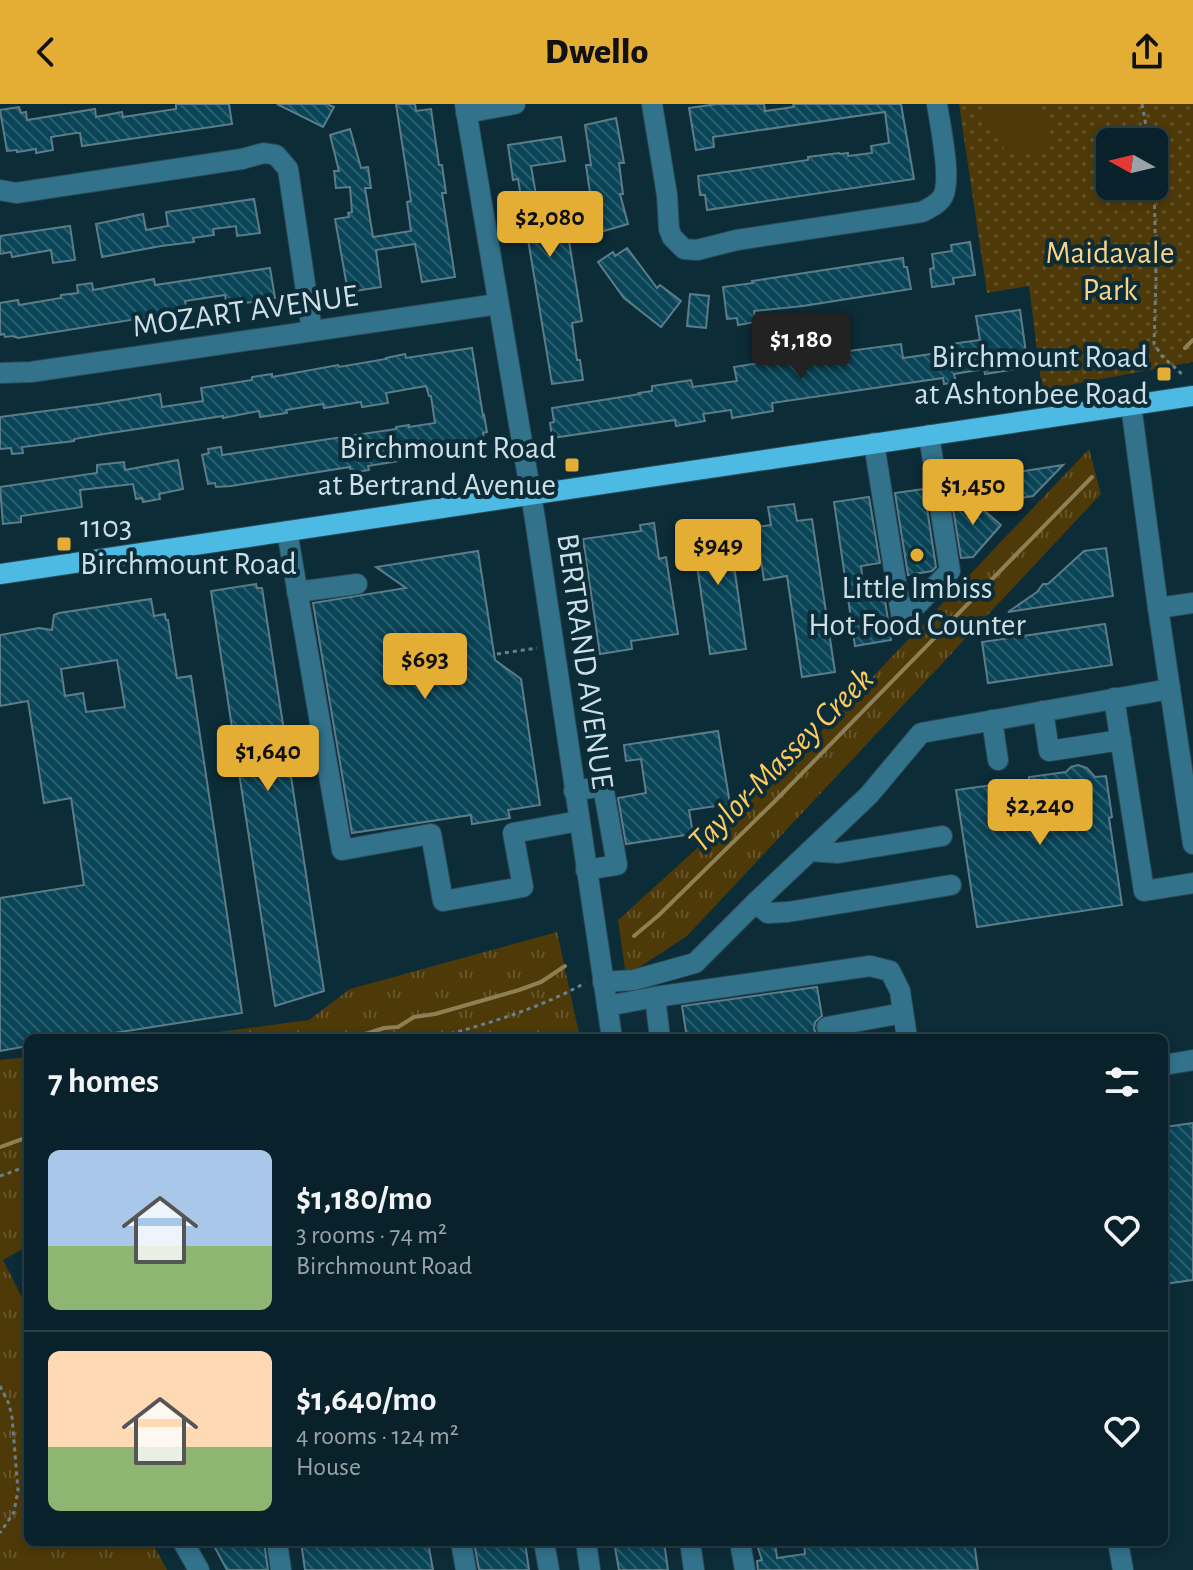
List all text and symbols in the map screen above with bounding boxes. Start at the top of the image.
icon: back [24,30,68,74]
icon: share [1125,30,1169,74]
text: Dwello [545,34,648,70]
north arrow [1096,128,1168,200]
map controls [1096,128,1168,200]
pin: $2,080 [485,191,615,259]
text: $2,080 [515,204,585,230]
park label: Maidavale Park [1046,237,1174,306]
street label: MOZART AVENUE [130,279,360,343]
pin: $1,180 [736,313,866,381]
text: $1,180 [770,326,832,352]
place label: Birchmount Road at Ashtonbee Road [914,341,1148,410]
marker: Birchmount Road at Ashtonbee Road [1155,365,1173,383]
place label: Birchmount Road at Bertrand Avenue [317,432,556,501]
marker: Birchmount Road at Bertrand Avenue [563,456,581,474]
pin: $1,450 [908,459,1038,527]
text: $1,450 [941,472,1005,498]
place label: 1103 Birchmount Road [80,511,297,580]
pin: $949 [671,519,765,587]
street label: BERTRAND AVENUE [551,531,619,791]
text: $949 [693,532,743,558]
marker: 1103 Birchmount Road [55,535,73,553]
marker: Little Imbiss Hot Food Counter [908,546,926,564]
place label: Little Imbiss Hot Food Counter [808,572,1026,641]
pin: $693 [378,633,472,701]
text: $693 [401,646,449,672]
water label: Taylor-Massey Creek [682,661,880,859]
pin: $1,640 [203,725,333,793]
text: $1,640 [235,738,301,764]
pin: $2,240 [975,779,1105,847]
text: $2,240 [1006,792,1074,818]
icon: filters [1100,1060,1144,1104]
text: 7 homes [48,1065,159,1099]
icon: home [112,1182,208,1278]
text: $1,180/mo [296,1182,432,1216]
icon: heart [1100,1208,1144,1252]
text: 3 rooms · 74 m² [296,1222,447,1248]
text: Birchmount Road [296,1253,472,1279]
icon: home [112,1383,208,1479]
text: $1,640/mo [296,1383,436,1417]
icon: heart [1100,1409,1144,1453]
text: 4 rooms · 124 m² [296,1423,459,1449]
text: House [296,1454,361,1480]

